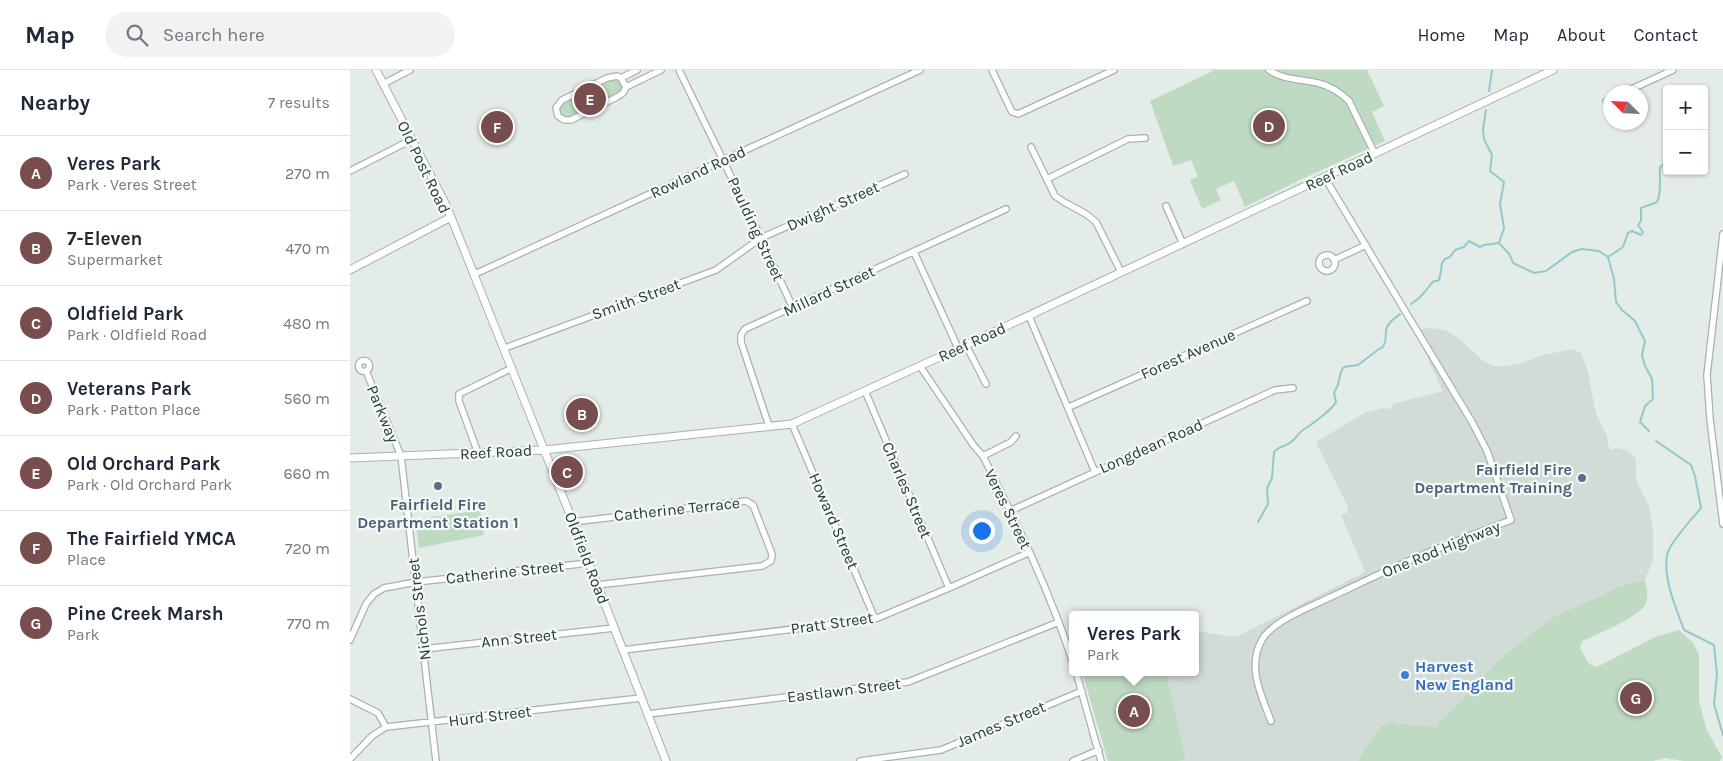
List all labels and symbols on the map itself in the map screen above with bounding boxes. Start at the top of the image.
pin: E [574,80,606,118]
north arrow [1603,85,1648,130]
pin: D [1253,107,1285,145]
pin: F [481,108,513,146]
street label: Old Post Road [393,118,455,216]
street label: Rowland Road [647,142,749,202]
street label: Reef Road [1302,147,1376,195]
street label: Paulding Street [724,174,788,284]
street label: Dwight Street [784,177,882,235]
street label: Millard Street [780,261,878,321]
street label: Smith Street [589,274,683,324]
street label: Reef Road [935,318,1009,366]
street label: Forest Avenue [1138,325,1238,383]
street label: Parkway [363,382,403,446]
pin: B [566,395,598,433]
street label: Longdean Road [1096,415,1206,477]
street label: Charles Street [878,439,936,541]
street label: Reef Road [459,441,533,463]
pin: C [551,453,583,491]
place label: Fairfield Fire Department Training [1414,460,1572,497]
street label: Veres Street [980,466,1036,552]
street label: Howard Street [805,470,863,572]
marker: Fairfield Fire Department Training [1576,472,1588,484]
marker: Fairfield Fire Department Station 1 [432,480,444,492]
street label: Catherine Terrace [613,493,741,525]
place label: Fairfield Fire Department Station 1 [357,495,519,532]
street label: Oldfield Road [561,509,613,607]
street label: One Rod Highway [1379,516,1503,581]
your location [969,518,995,544]
street label: Catherine Street [445,556,565,588]
street label: Nichols Street [403,557,435,661]
street label: Pratt Street [789,608,875,638]
street label: Ann Street [480,625,558,651]
place label: Harvest New England [1415,657,1514,694]
marker: Harvest New England [1399,669,1411,681]
street label: Eastlawn Street [786,674,902,706]
pin: G [1620,679,1652,717]
pin: A [1118,692,1150,730]
street label: James Street [954,697,1048,751]
street label: Hurd Street [447,701,533,731]

